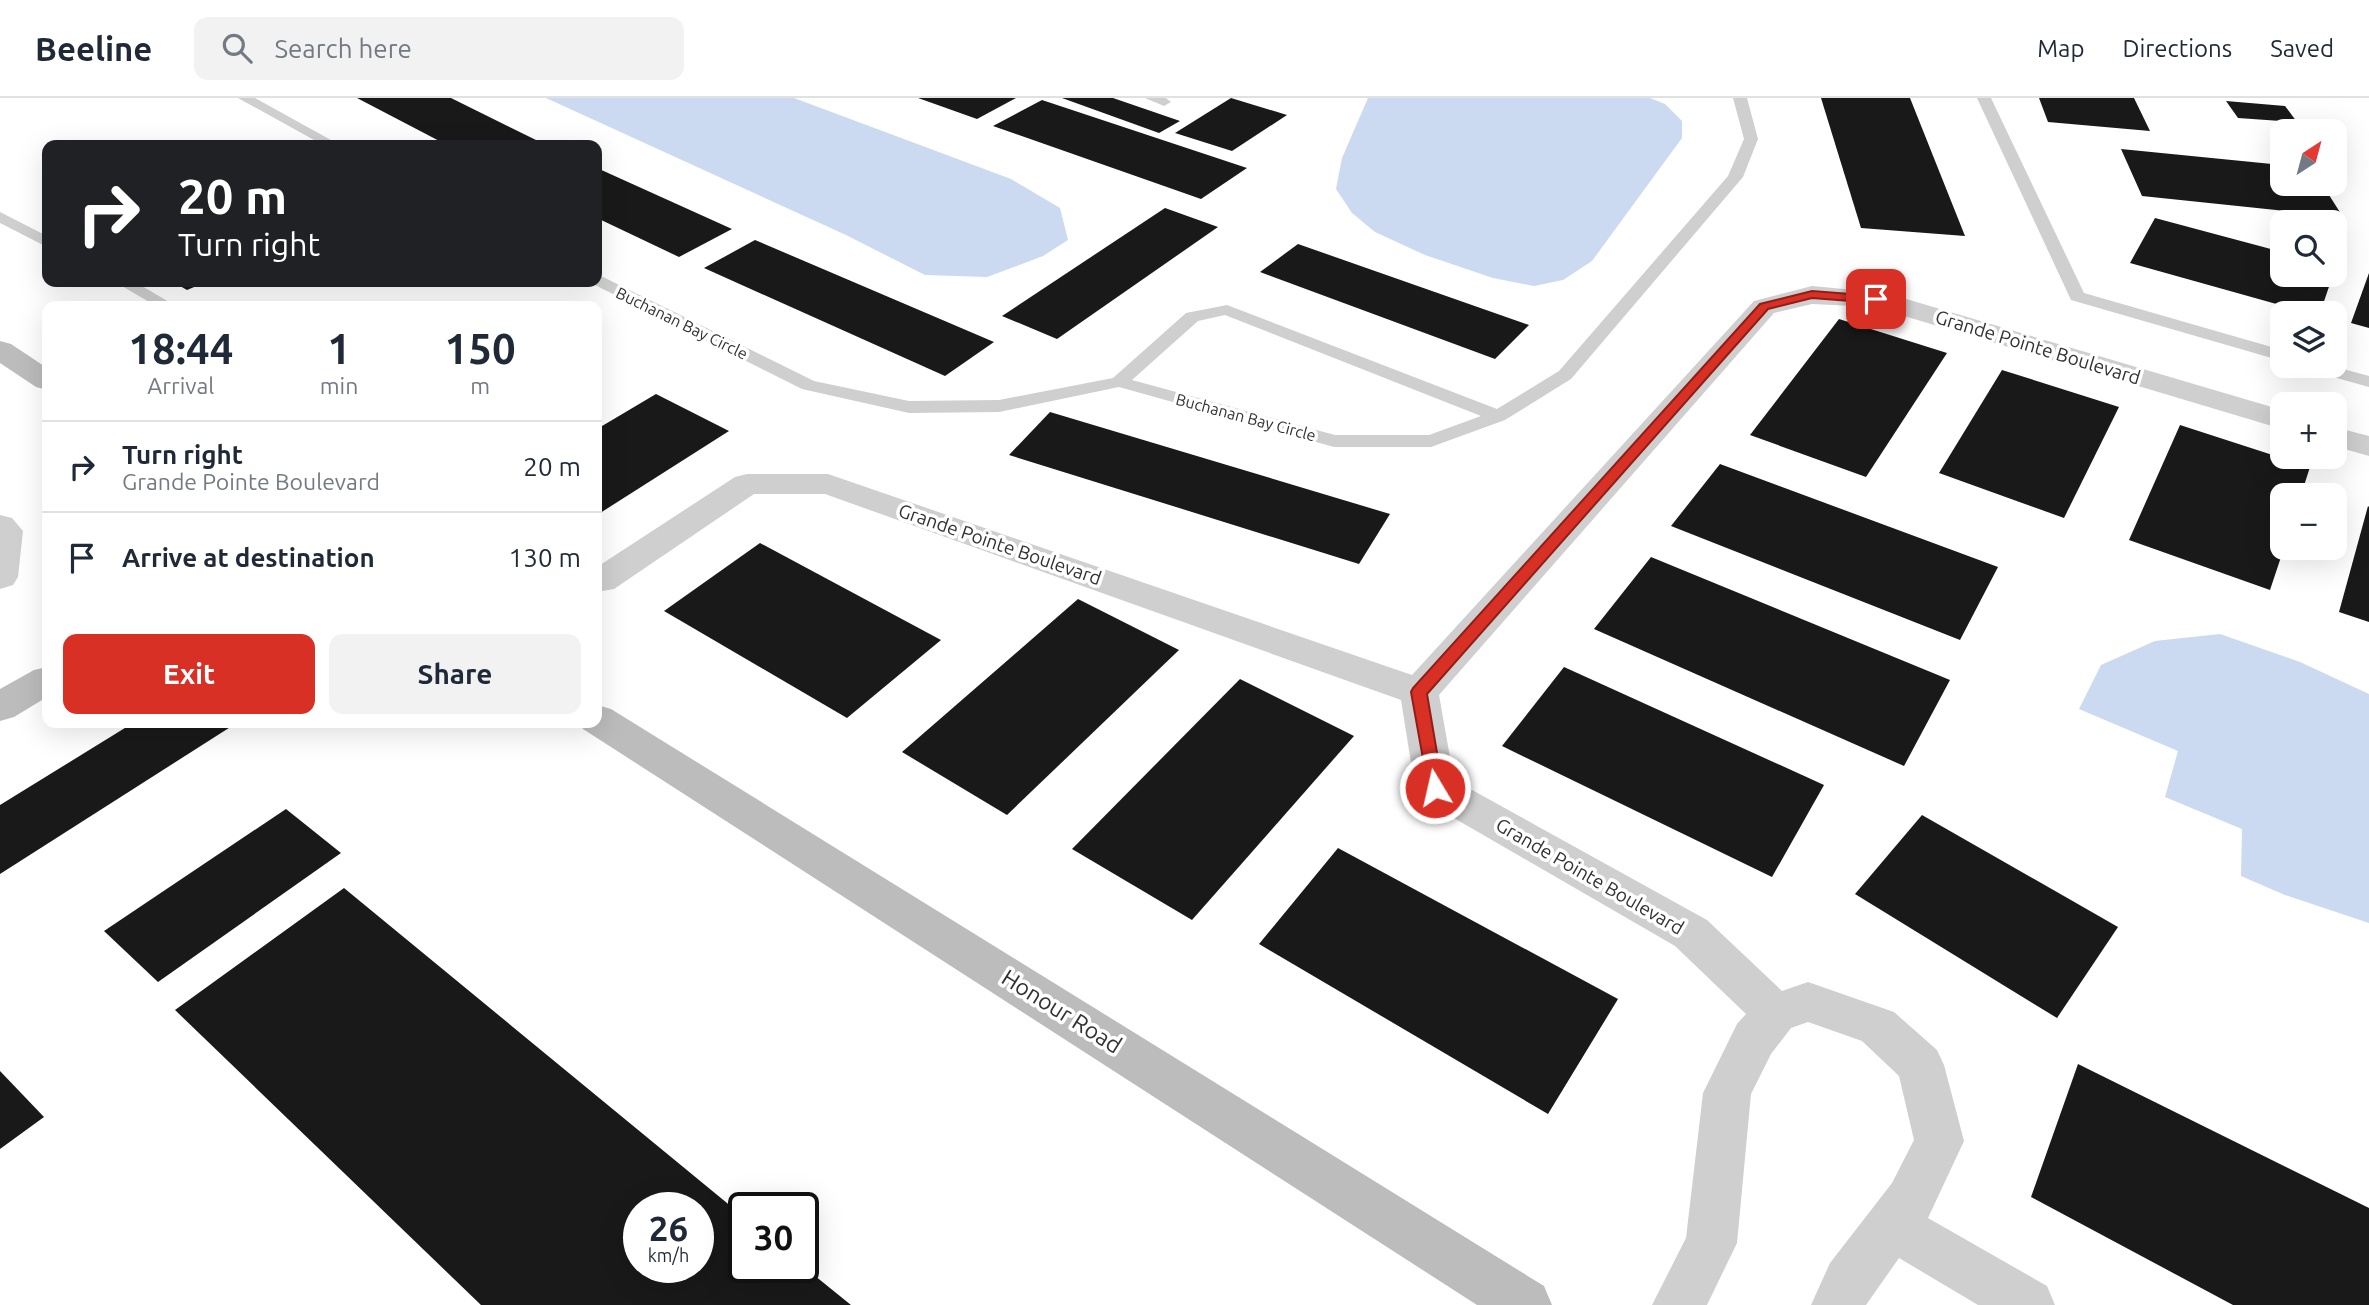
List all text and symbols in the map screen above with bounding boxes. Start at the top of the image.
search box [194,17,684,80]
icon: search [218,29,256,67]
text: Beeline [35,30,152,67]
text: Search here [274,34,412,63]
text: Map [2037,35,2084,62]
text: Directions [2122,35,2232,62]
text: Saved [2270,35,2334,62]
north arrow [2270,119,2347,196]
map controls [2270,119,2347,560]
icon: right [63,168,154,259]
text: 20 m [178,168,287,223]
button: search [2270,210,2347,287]
text: Turn right [178,226,320,262]
pin [1846,269,1906,329]
icon: arrive [1857,280,1895,318]
street label: Buchanan Bay Circle [613,283,751,363]
button: layers [2270,301,2347,378]
street label: Grande Pointe Boulevard [1933,305,2143,389]
text: 18:44 [128,325,233,372]
text: 1 [327,325,351,372]
text: 150 [445,325,516,372]
text: Arrival [147,373,214,398]
text: min [320,373,358,398]
text: m [470,373,490,398]
street label: Buchanan Bay Circle [1174,390,1318,444]
button: + [2270,392,2347,469]
text: Turn right [122,440,243,469]
icon: right [63,448,101,486]
text: 20 m [523,452,581,481]
text: Grande Pointe Boulevard [122,469,380,494]
button: − [2270,483,2347,560]
street label: Grande Pointe Boulevard [896,499,1104,589]
icon: arrive [63,539,101,577]
text: Arrive at destination [122,543,375,572]
text: 130 m [509,543,581,572]
button: Exit [63,634,315,714]
button: Share [329,634,581,714]
position arrow [1398,751,1472,825]
street label: Grande Pointe Boulevard [1492,813,1688,939]
street label: Honour Road [998,964,1126,1058]
speed limit sign: 30 [728,1192,819,1283]
text: 26 [649,1208,688,1248]
text: km/h [648,1245,689,1265]

